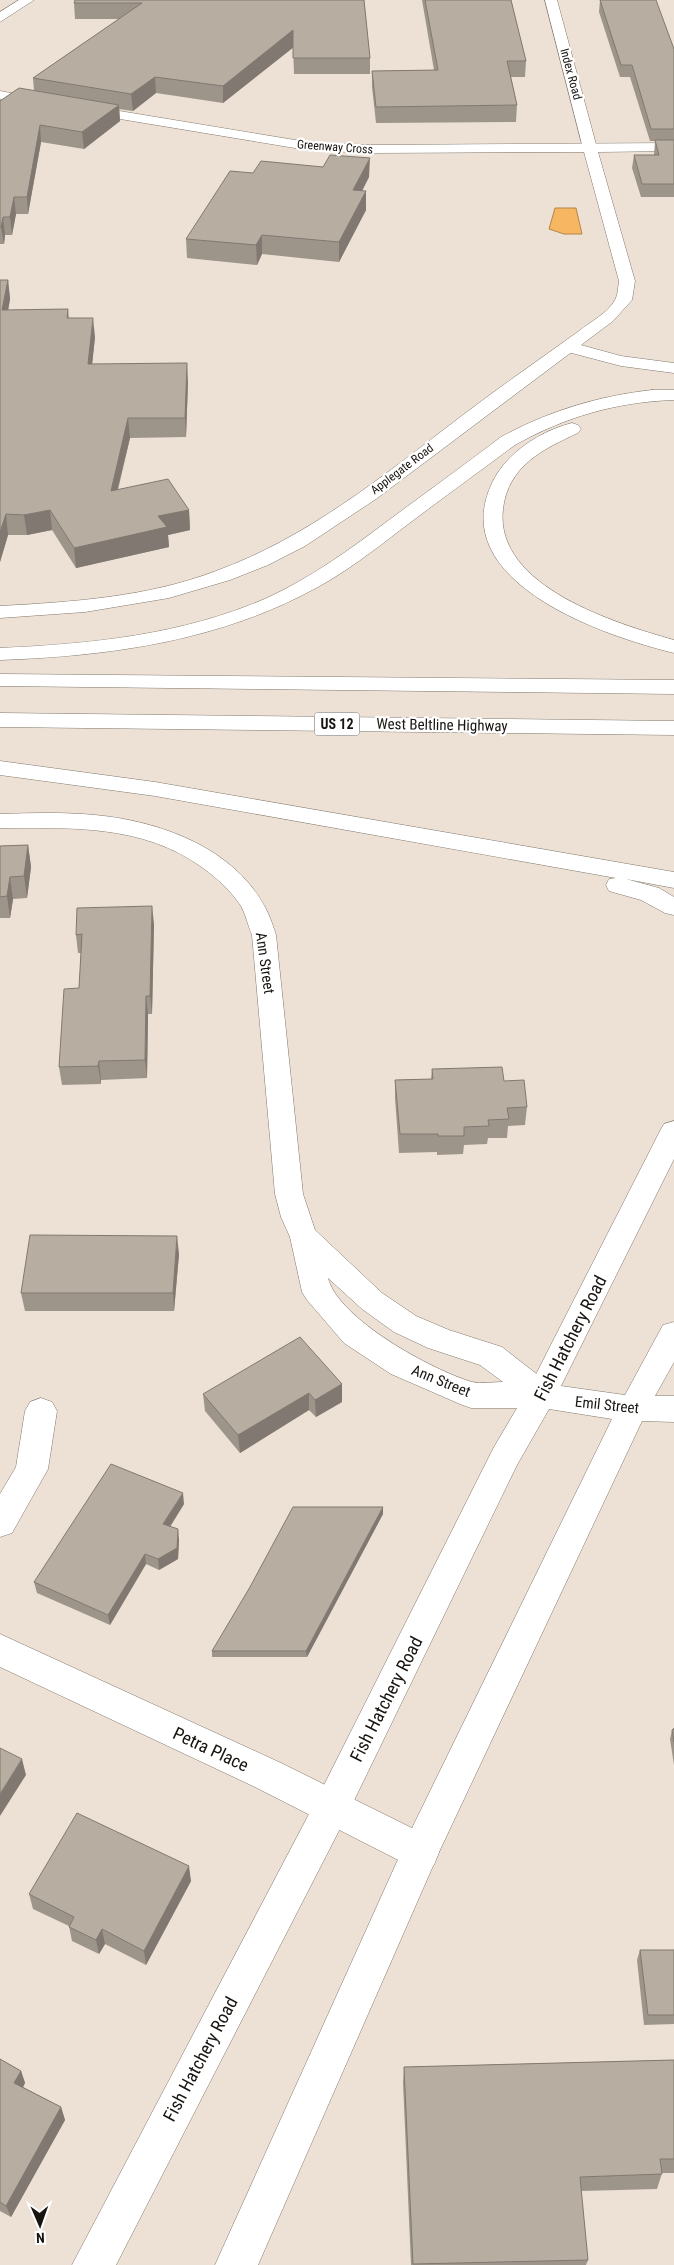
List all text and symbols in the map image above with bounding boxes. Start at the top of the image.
street label: Index Road [557,47,585,101]
street label: Greenway Cross [296,137,374,157]
street label: Applegate Road [368,441,436,497]
road number: US 12 [314,712,360,736]
street label: West Beltline Highway [376,715,508,735]
street label: Ann Street [252,931,278,995]
street label: Fish Hatchery Road [529,1272,611,1404]
street label: Ann Street [409,1361,473,1401]
street label: Emil Street [574,1393,640,1417]
street label: Fish Hatchery Road [345,1633,427,1765]
street label: Petra Place [170,1722,252,1776]
street label: Fish Hatchery Road [158,1993,242,2125]
north arrow [15,2200,65,2250]
text: N [36,2230,45,2246]

